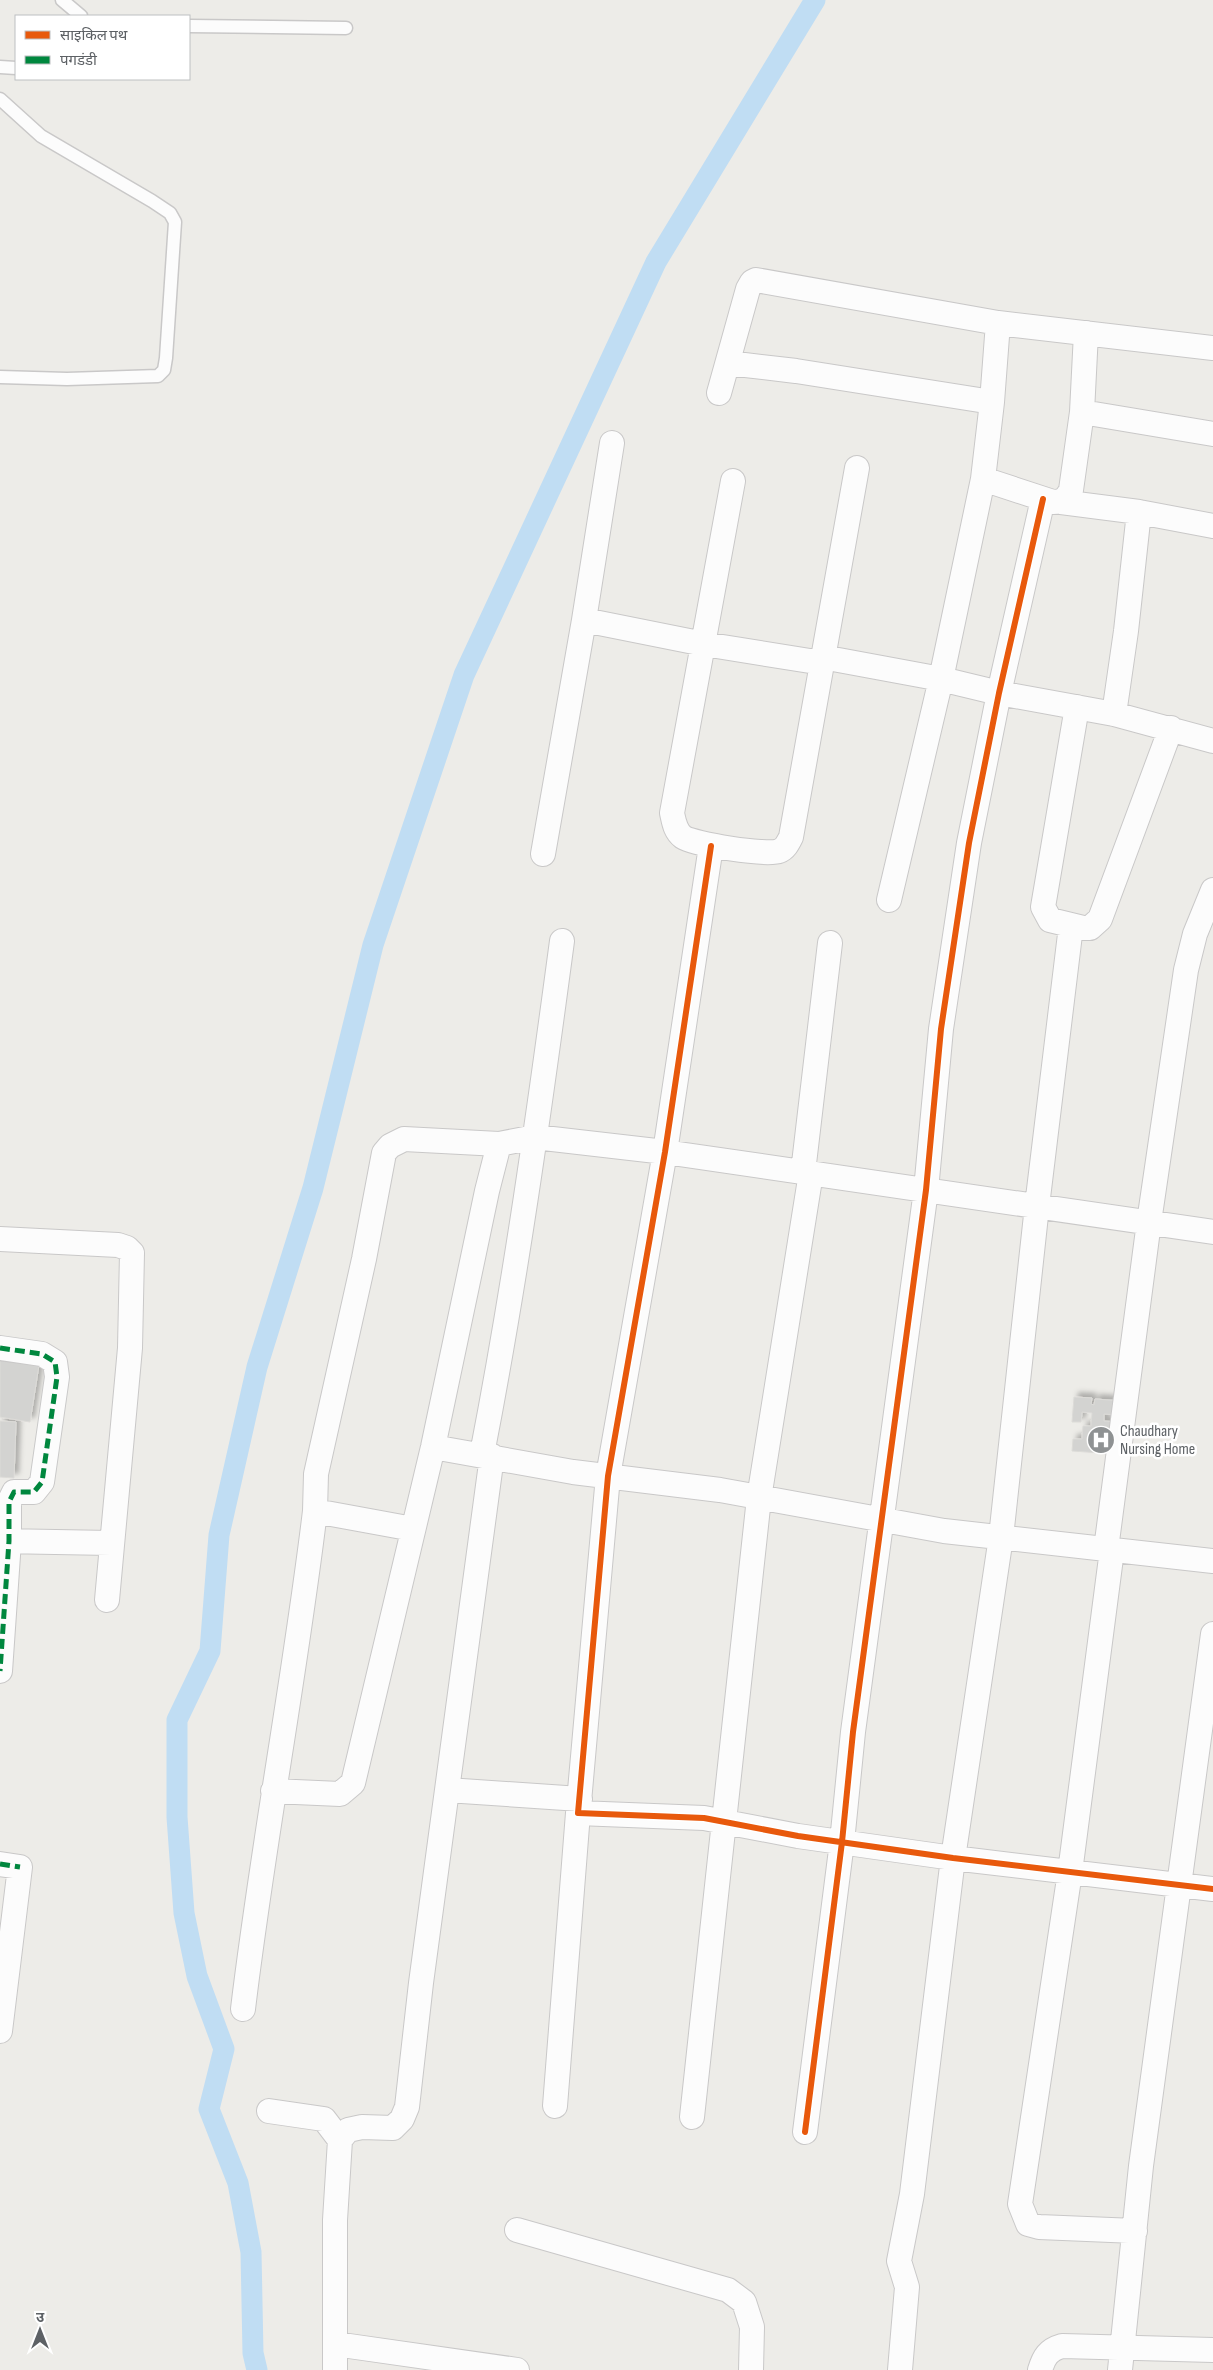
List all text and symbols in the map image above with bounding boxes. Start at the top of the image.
legend [15,15,190,80]
text: साइकिल पथ [60,26,128,45]
text: पगडंडी [60,51,98,70]
place label: Chaudhary Nursing Home [1120,1422,1195,1459]
hospital icon: Chaudhary Nursing Home [1086,1425,1116,1455]
north arrow [15,2305,65,2355]
text: उ [36,2309,45,2326]

